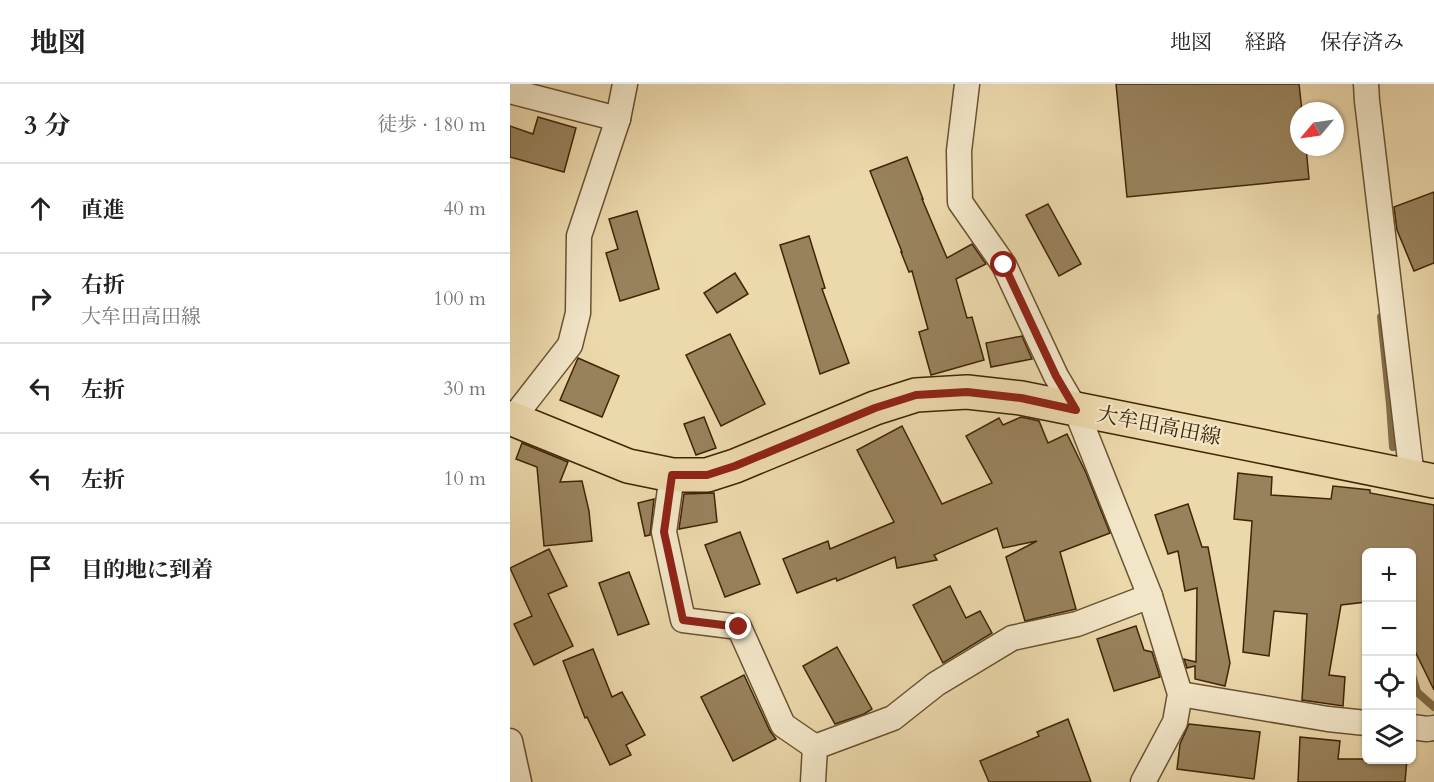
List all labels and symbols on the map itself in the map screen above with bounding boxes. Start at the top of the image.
north arrow [1290,102,1344,156]
route start [990,251,1016,277]
street label: 大牟田高田線 [1094,400,1224,452]
route end [725,613,751,639]

